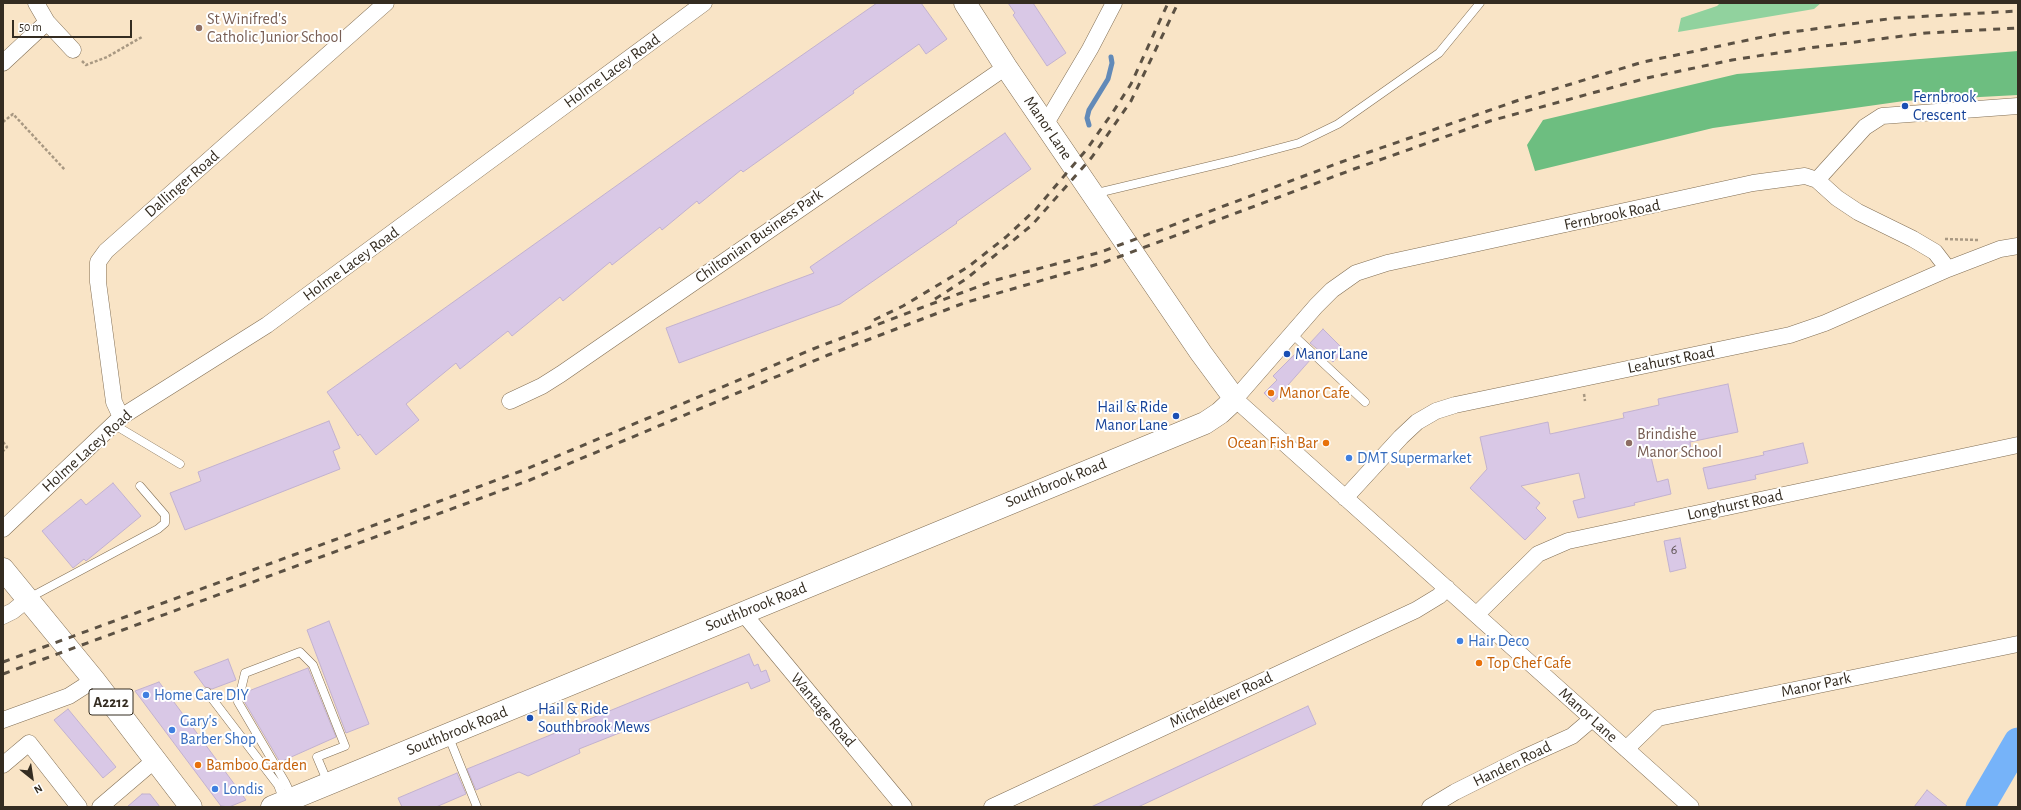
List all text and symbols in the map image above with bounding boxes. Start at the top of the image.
place label: St Winifred's Catholic Junior School [207,9,342,47]
scale bar [14,12,134,38]
text: 50 m [19,21,42,33]
marker: St Winifred's Catholic Junior School [194,23,204,33]
street label: Holme Lacey Road [560,30,664,112]
place label: Fernbrook Crescent [1913,87,1976,125]
street label: Manor Lane [1020,92,1076,164]
marker: Fernbrook Crescent [1900,101,1910,111]
street label: Dallinger Road [141,146,223,222]
street label: Chiltonian Business Park [691,185,827,287]
street label: Fernbrook Road [1562,195,1662,235]
street label: Holme Lacey Road [299,223,403,305]
street label: Leahurst Road [1626,342,1716,378]
place label: Manor Lane [1295,344,1368,364]
marker: Manor Lane [1282,349,1292,359]
place label: Manor Cafe [1279,383,1350,403]
marker: Manor Cafe [1266,388,1276,398]
place label: Hail & Ride Manor Lane [1095,397,1168,435]
street label: Holme Lacey Road [38,406,136,496]
marker: Hail & Ride Manor Lane [1171,411,1181,421]
place label: Brindishe Manor School [1637,424,1722,462]
place label: Ocean Fish Bar [1227,433,1318,453]
marker: Ocean Fish Bar [1321,438,1331,448]
marker: Brindishe Manor School [1624,438,1634,448]
place label: DMT Supermarket [1357,448,1472,468]
marker: DMT Supermarket [1344,453,1354,463]
street label: Southbrook Road [1003,454,1109,512]
street label: Longhurst Road [1685,486,1785,524]
house number: 6 [1671,542,1677,558]
street label: Southbrook Road [703,578,809,636]
place label: Hair Deco [1468,631,1529,651]
marker: Hair Deco [1455,636,1465,646]
place label: Top Chef Cafe [1487,653,1571,673]
marker: Top Chef Cafe [1474,658,1484,668]
street label: Micheldever Road [1166,668,1276,732]
street label: Manor Park [1779,668,1853,702]
street label: Wantage Road [786,669,860,751]
street label: Manor Lane [1554,683,1622,747]
place label: Home Care DIY [154,685,249,705]
road number: A2212 [89,689,133,715]
marker: Home Care DIY [141,690,151,700]
place label: Hail & Ride Southbrook Mews [538,699,650,737]
street label: Southbrook Road [404,702,510,760]
place label: Gary's Barber Shop [180,711,256,749]
marker: Hail & Ride Southbrook Mews [525,713,535,723]
marker: Gary's Barber Shop [167,725,177,735]
street label: Handen Road [1470,737,1554,791]
place label: Bamboo Garden [206,755,307,775]
north arrow [12,758,52,798]
marker: Bamboo Garden [193,760,203,770]
place label: Londis [223,779,263,799]
text: N [32,782,44,796]
marker: Londis [210,784,220,794]

